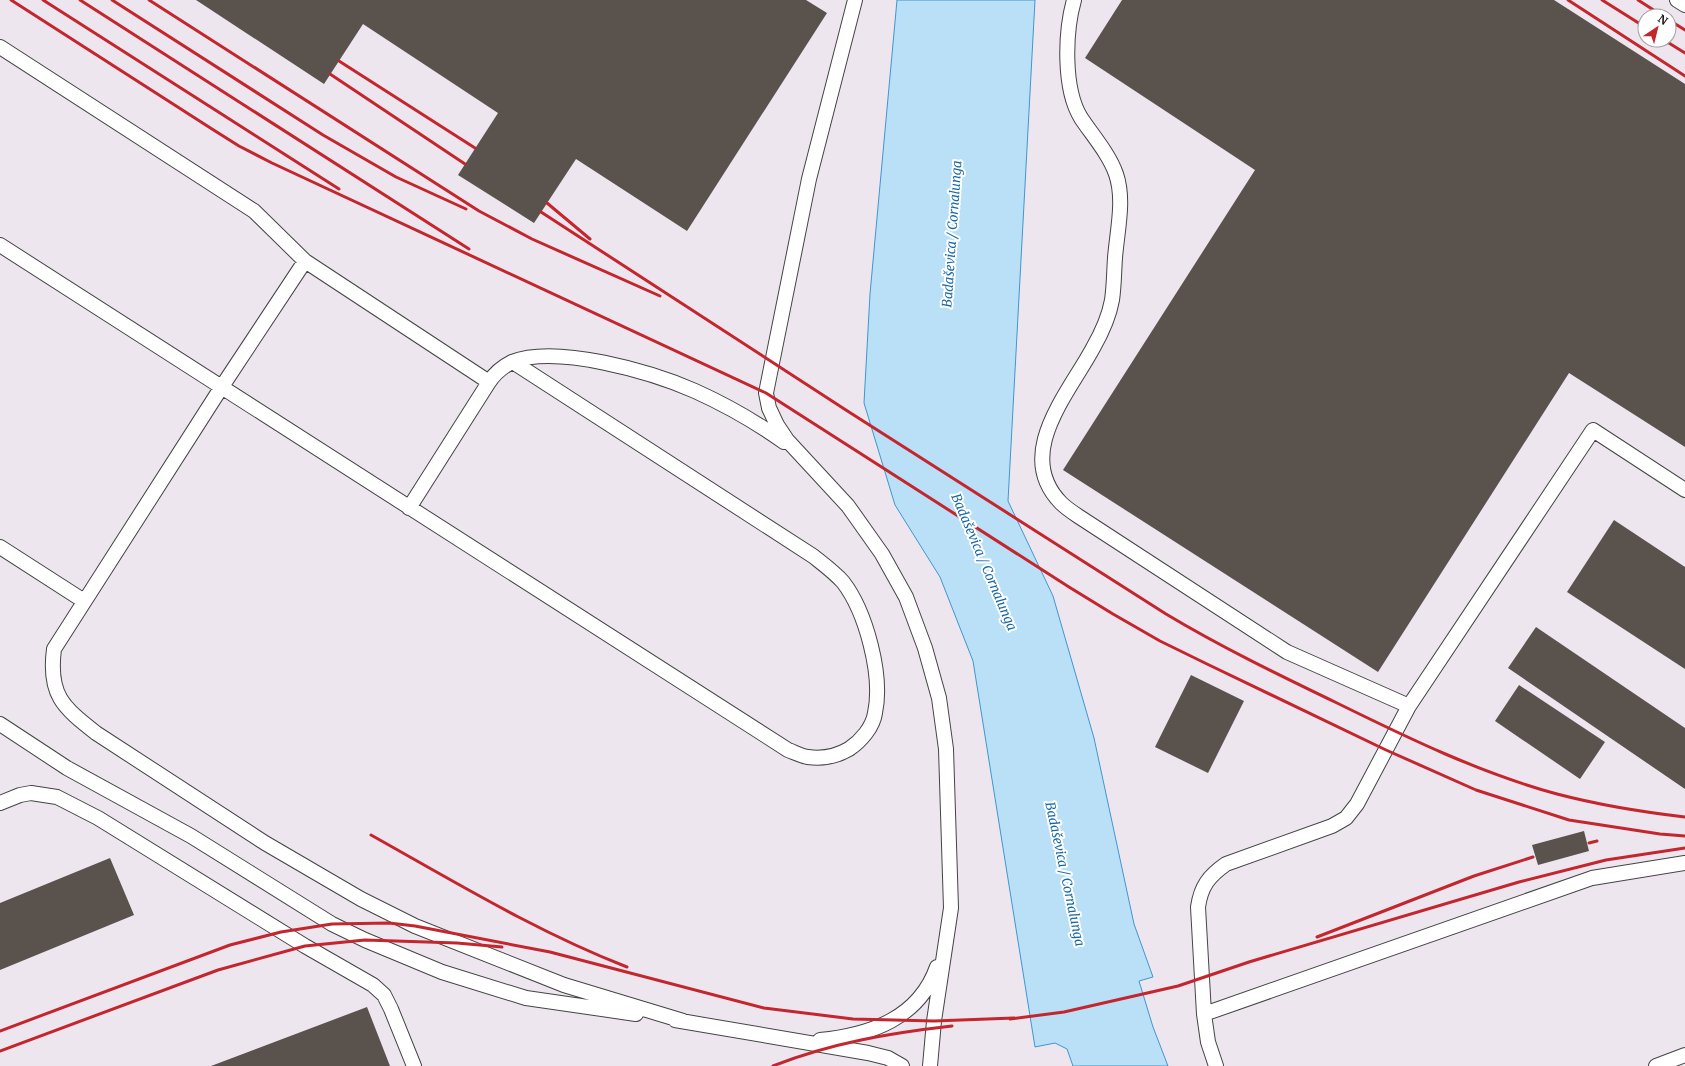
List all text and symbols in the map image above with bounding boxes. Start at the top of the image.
north arrow [1637,8,1677,48]
text: N [1655,12,1671,28]
water label: Badaševica / Cornalunga [938,160,966,308]
water label: Badaševica / Cornalunga [947,491,1021,633]
water label: Badaševica / Cornalunga [1041,800,1089,948]

